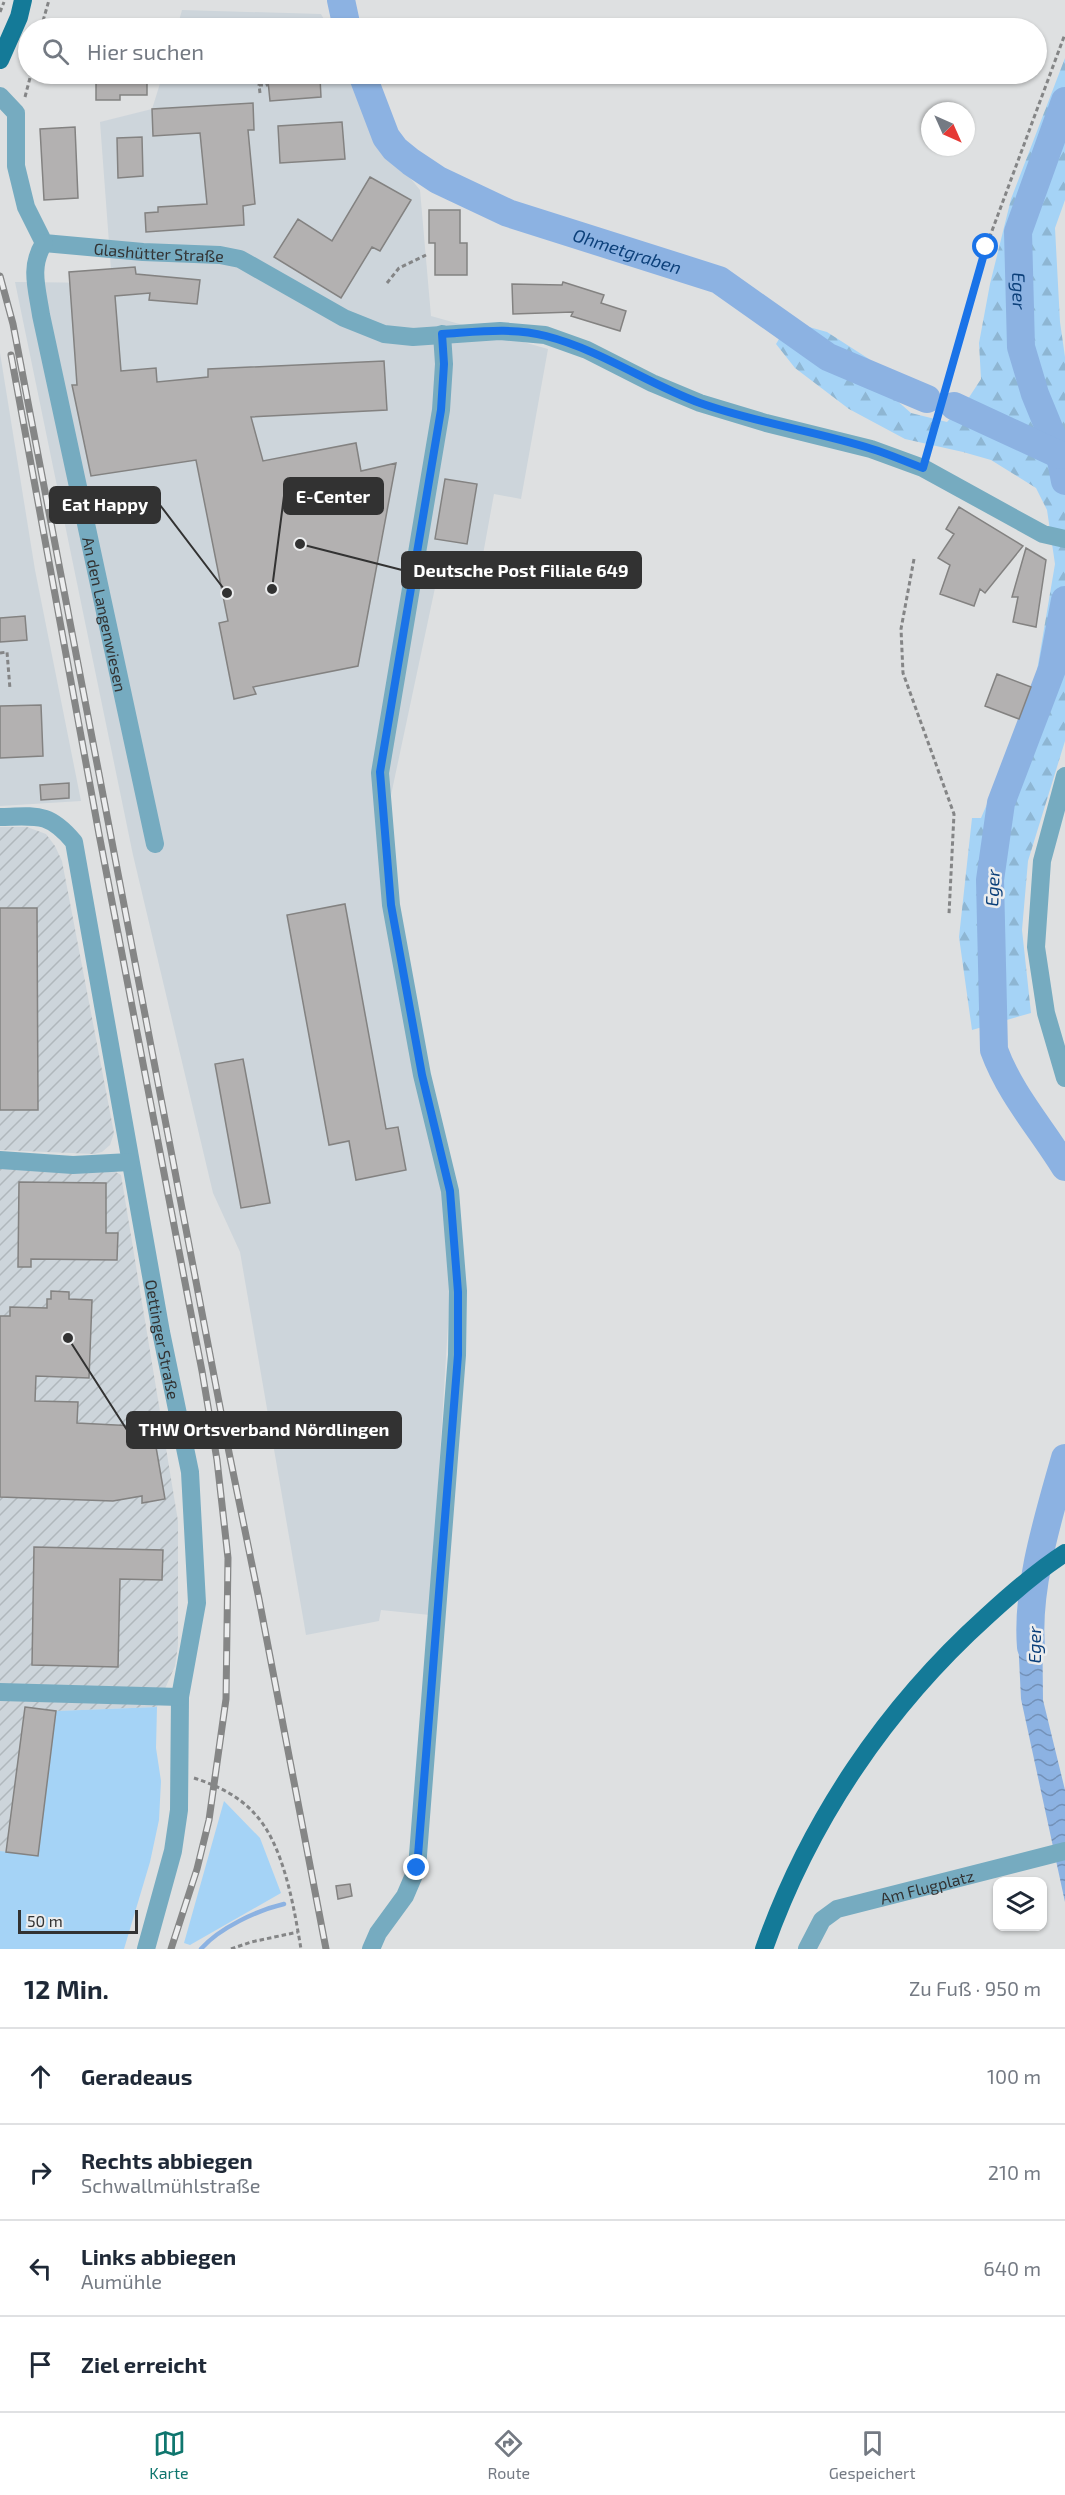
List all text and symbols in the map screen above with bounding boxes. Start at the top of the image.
search box [18,18,1047,84]
icon: search [39,35,72,68]
text: Hier suchen [87,38,204,64]
north arrow [921,102,975,156]
water label: Ohmetgraben [570,223,684,278]
route start [972,233,998,259]
street label: Glashütter Straße [93,238,224,265]
water label: Eger [1008,272,1031,310]
callout: E-Center [284,478,383,514]
text: E-Center [296,485,371,507]
callout: Eat Happy [50,487,160,523]
text: Eat Happy [62,493,149,515]
street label: An den Langenwiesen [79,535,131,693]
callout: Deutsche Post Filiale 649 [402,552,641,588]
text: Deutsche Post Filiale 649 [413,559,629,581]
water label: Eger [980,868,1004,907]
street label: Oettinger Straße [142,1278,184,1401]
callout: THW Ortsverband Nördlingen [127,1412,401,1448]
text: THW Ortsverband Nördlingen [139,1418,389,1440]
water label: Eger [1023,1626,1045,1664]
route end [403,1854,429,1880]
street label: Am Flugplatz [878,1865,976,1907]
map controls [993,1877,1047,1931]
button: layers [993,1877,1047,1931]
scale bar [18,1907,138,1934]
text: 50 m [27,1911,63,1930]
text: 12 Min. [24,1973,109,2004]
text: Zu Fuß · 950 m [909,1976,1041,2000]
icon: ahead [24,2060,57,2093]
text: Geradeaus [81,2063,192,2089]
text: 100 m [987,2064,1041,2088]
text: Rechts abbiegen [81,2147,253,2173]
icon: right [24,2156,57,2189]
text: 210 m [988,2160,1041,2184]
text: Schwallmühlstraße [81,2173,260,2197]
text: Links abbiegen [81,2243,236,2269]
icon: left [24,2252,57,2285]
text: 640 m [983,2256,1041,2280]
text: Aumühle [81,2269,162,2293]
icon: arrive [24,2348,57,2381]
text: Ziel erreicht [81,2351,207,2377]
tab: Karte [149,2427,189,2482]
tab: Route [487,2427,530,2482]
tab: Gespeichert [829,2427,916,2482]

